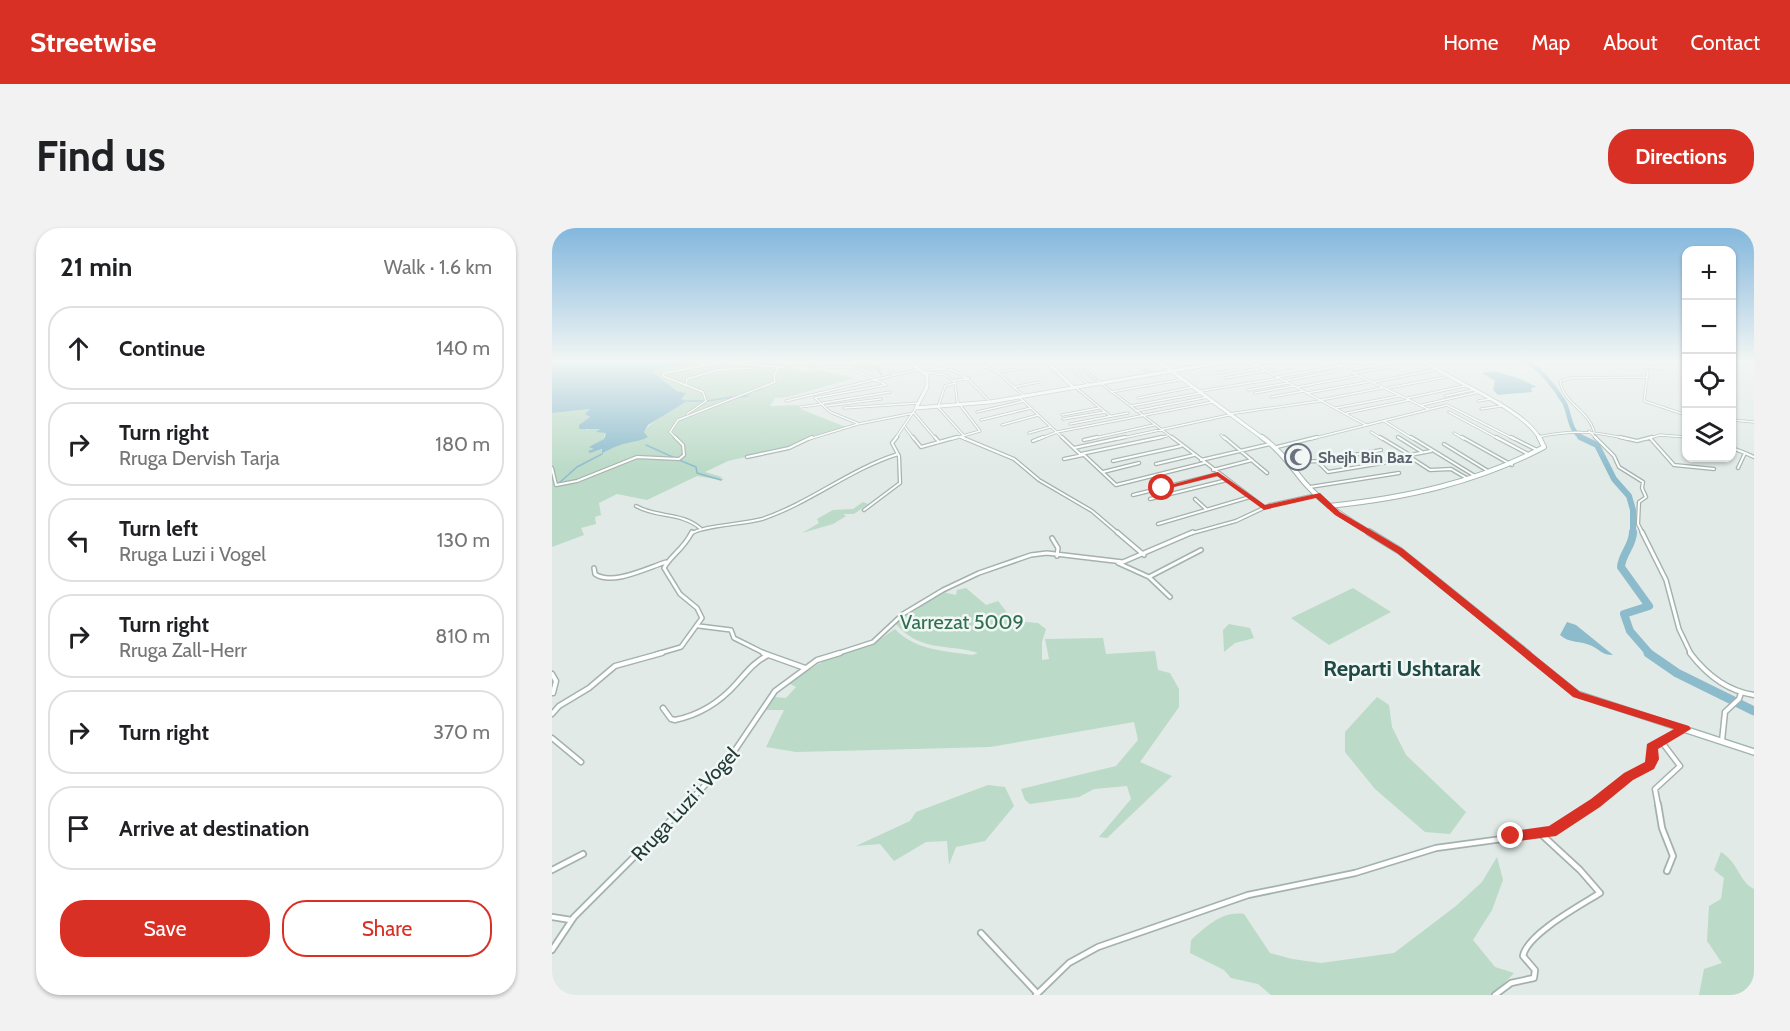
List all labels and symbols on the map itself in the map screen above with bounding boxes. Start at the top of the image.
mosque icon: Shejh Bin Baz [1283,442,1313,472]
place label: Shejh Bin Baz [1318,448,1413,467]
route start [1148,474,1174,500]
park label: Varrezat 5009 [900,610,1024,634]
district label: Reparti Ushtarak [1323,655,1481,682]
street label: Rruga Luzi i Vogel [626,742,744,866]
route end [1497,822,1523,848]

